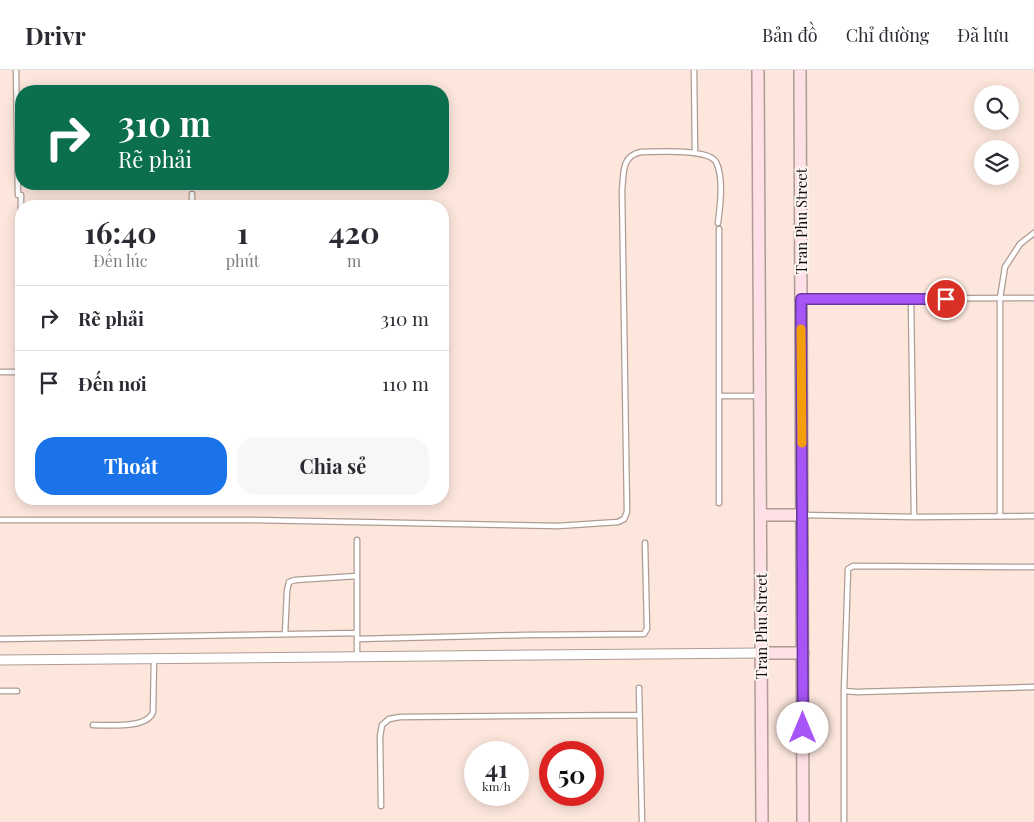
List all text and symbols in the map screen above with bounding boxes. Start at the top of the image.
text: Drivr [25,19,86,51]
text: Bản đồ [762,23,818,47]
text: Chỉ đường [846,23,929,47]
text: Đã lưu [957,23,1009,47]
map controls [974,85,1019,185]
button: search [974,85,1019,130]
text: 310 m [118,99,211,146]
icon: right [35,105,100,170]
button: layers [974,140,1019,185]
text: Rẽ phải [118,144,192,174]
street label: Tran Phu Street [791,167,811,274]
text: 16:40 [84,212,157,252]
text: 1 [237,212,248,252]
text: 420 [329,212,380,252]
text: Đến lúc [93,250,148,271]
text: phút [226,250,259,271]
text: m [347,250,361,271]
pin [925,278,967,320]
icon: arrive [932,285,960,313]
icon: right [35,304,63,332]
text: Rẽ phải [78,305,144,331]
text: 310 m [380,305,429,331]
icon: arrive [35,369,63,397]
text: Đến nơi [78,370,147,396]
text: 110 m [382,370,429,396]
button: Thoát [35,437,227,495]
button: Chia sẻ [237,437,429,495]
street label: Tran Phu Street [751,572,771,679]
position arrow [776,701,828,753]
speed limit sign: 50 [539,741,604,806]
text: 41 [485,751,508,784]
text: km/h [482,778,511,794]

